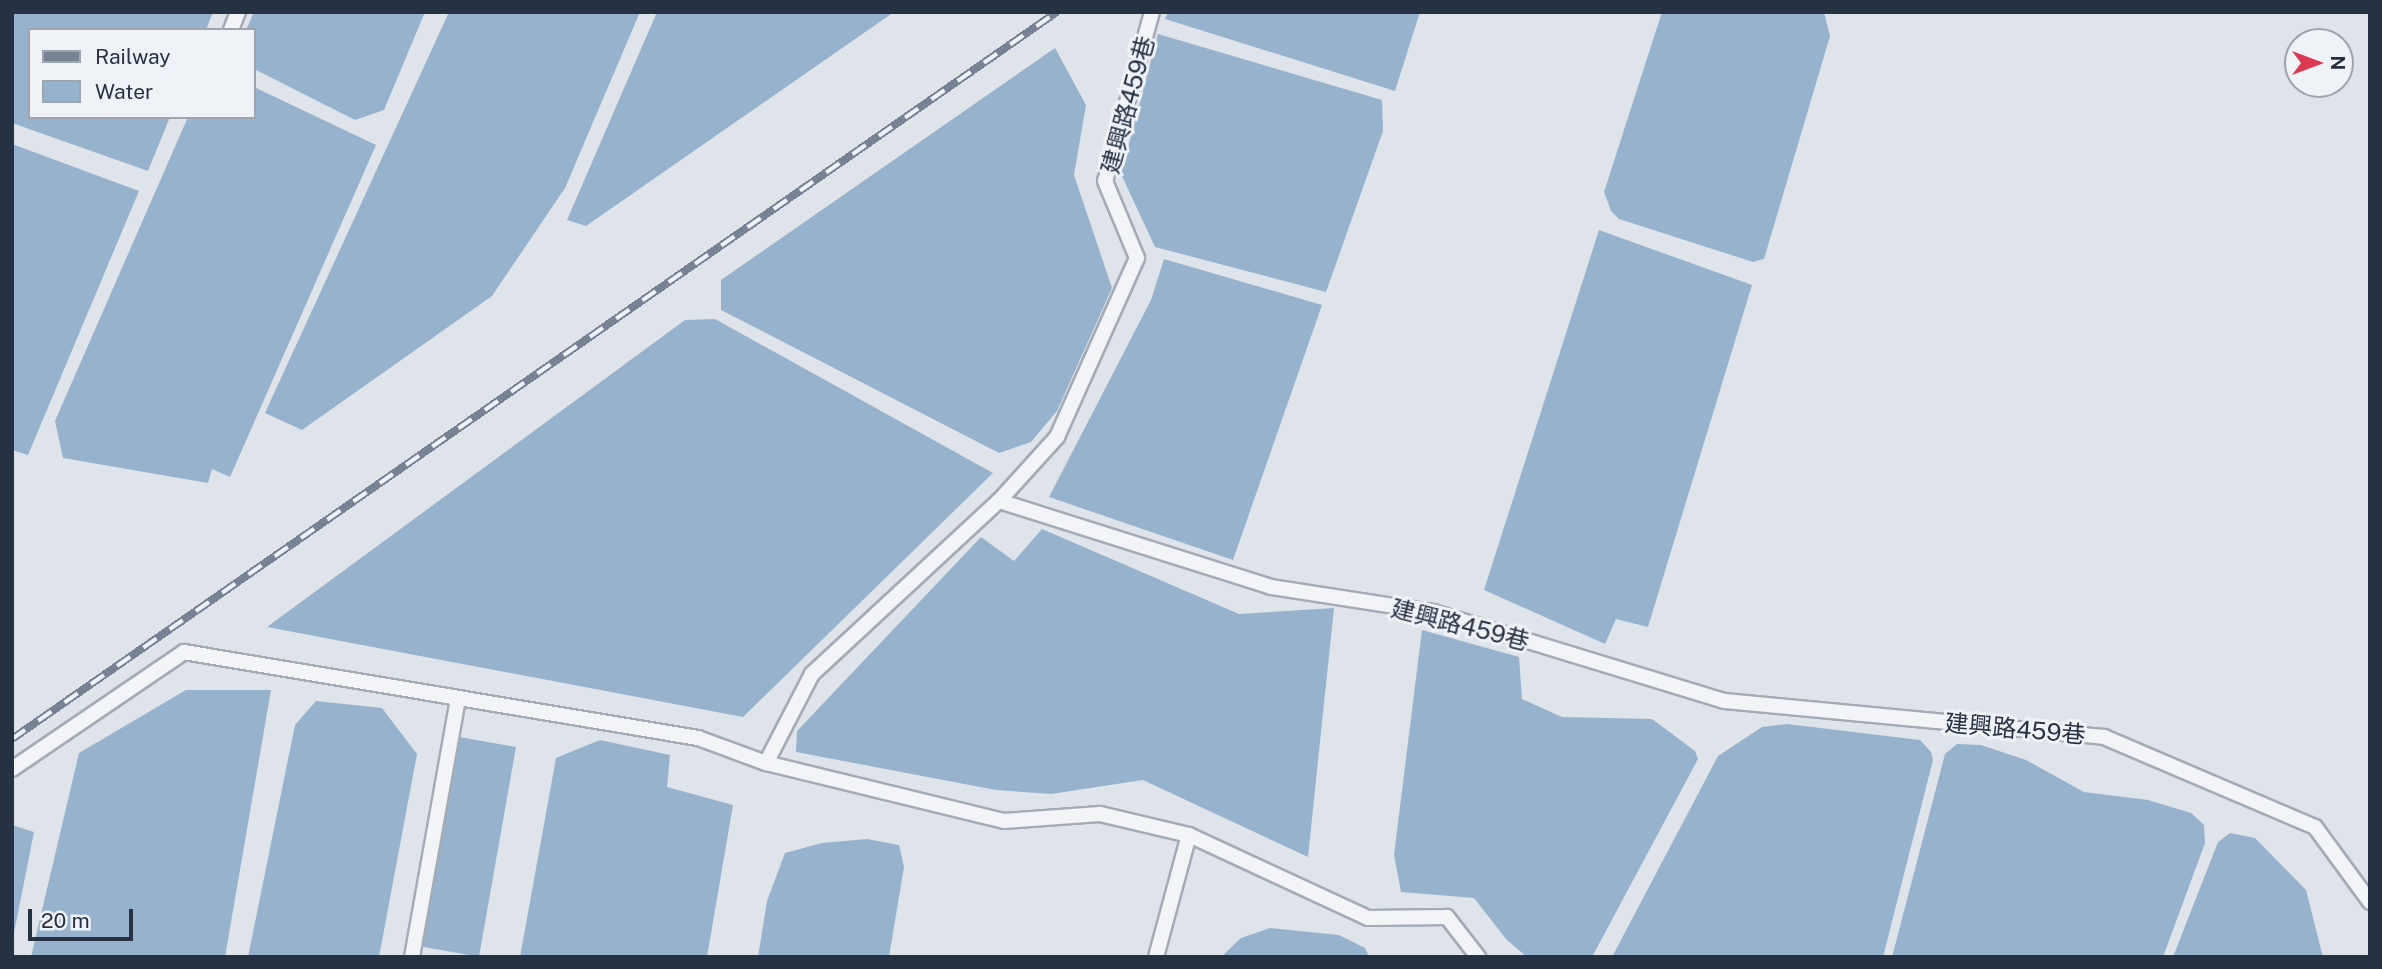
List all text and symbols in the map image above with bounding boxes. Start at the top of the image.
legend [28,28,256,119]
north arrow [2284,28,2354,98]
street label: 建興路459巷 [1096,33,1160,177]
text: Railway [95,44,171,69]
text: N [2327,56,2349,70]
text: Water [95,79,153,104]
street label: 建興路459巷 [1388,594,1532,656]
street label: 建興路459巷 [1943,708,2087,750]
scale bar [32,895,136,939]
text: 20 m [41,908,90,933]

